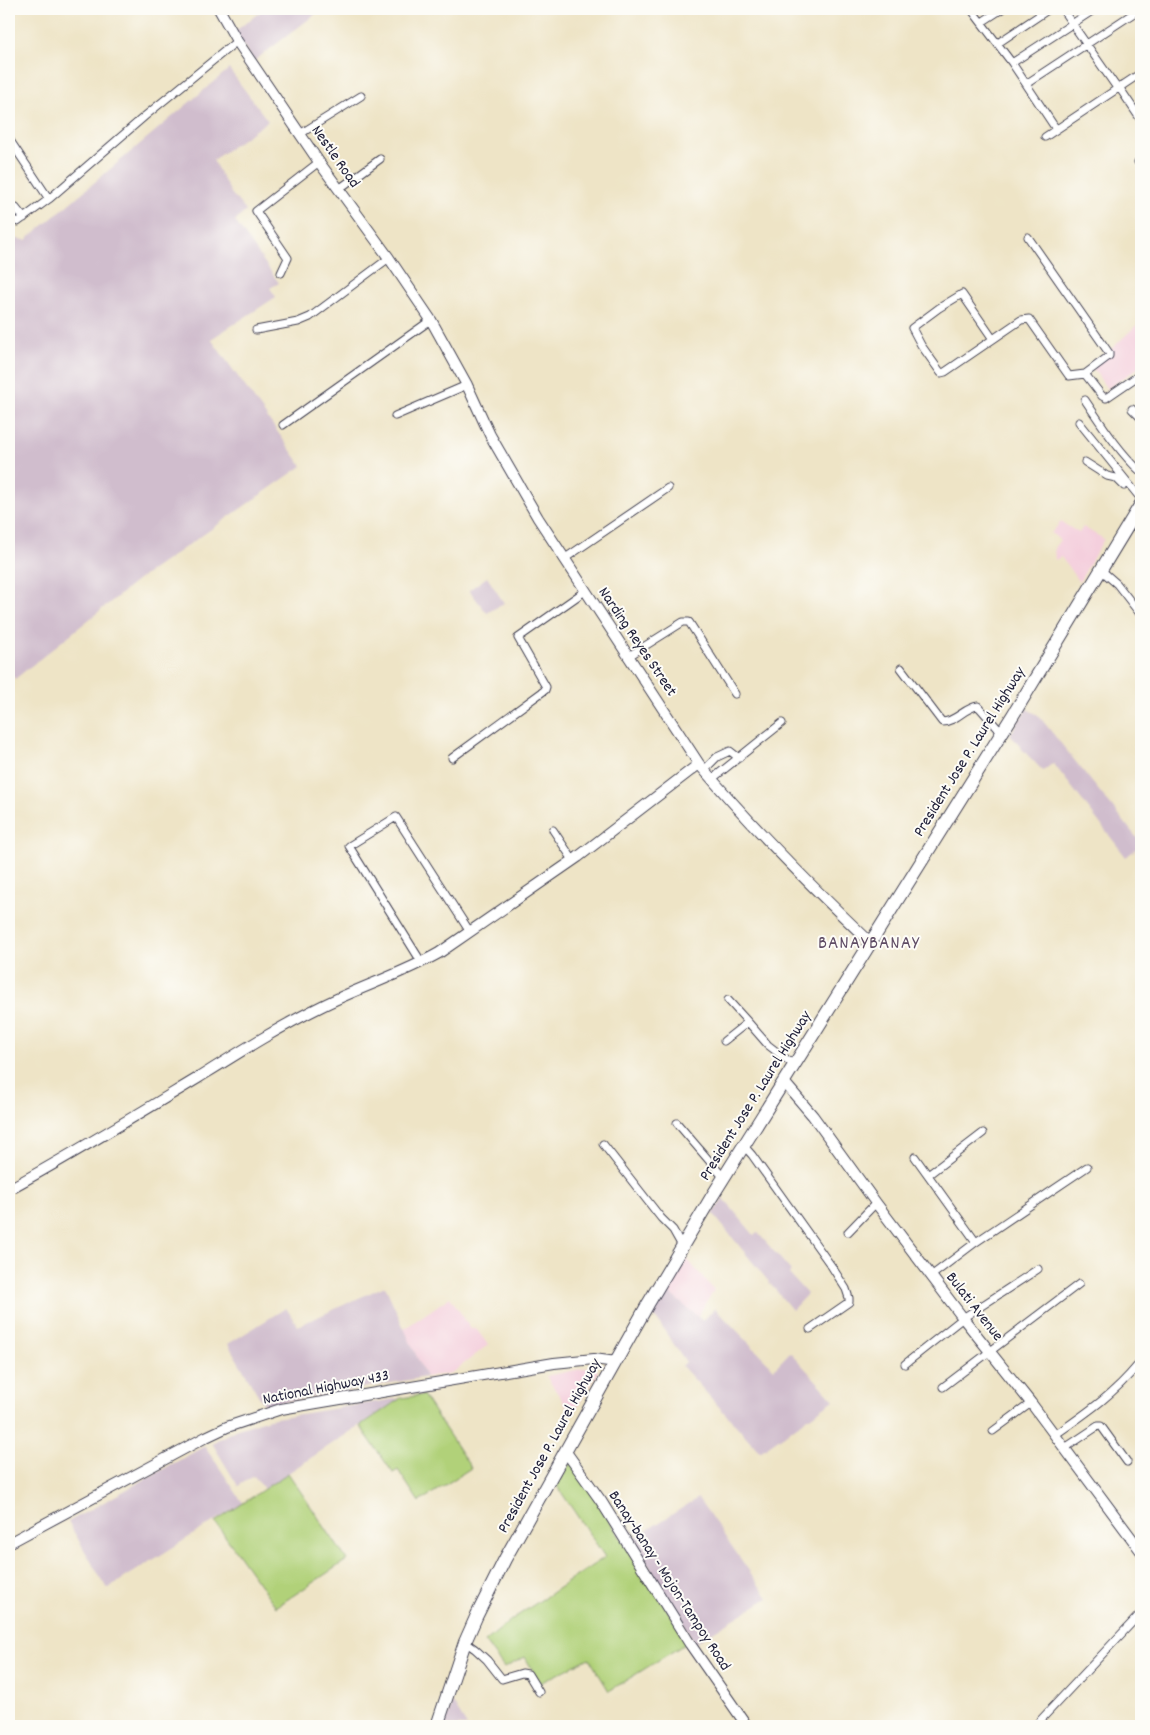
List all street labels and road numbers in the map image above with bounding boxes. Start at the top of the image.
street label: Nestle Road [305,121,365,193]
street label: Narding Reyes Street [592,583,682,701]
street label: President Jose P. Laurel Highway [908,662,1032,841]
street label: President Jose P. Laurel Highway [694,1006,818,1185]
street label: Bulati Avenue [940,1268,1008,1346]
street label: President Jose P. Laurel Highway [492,1354,608,1538]
street label: National Highway 433 [261,1365,391,1411]
street label: Banay-banay - Mojon-Tampoy Road [602,1486,736,1676]

